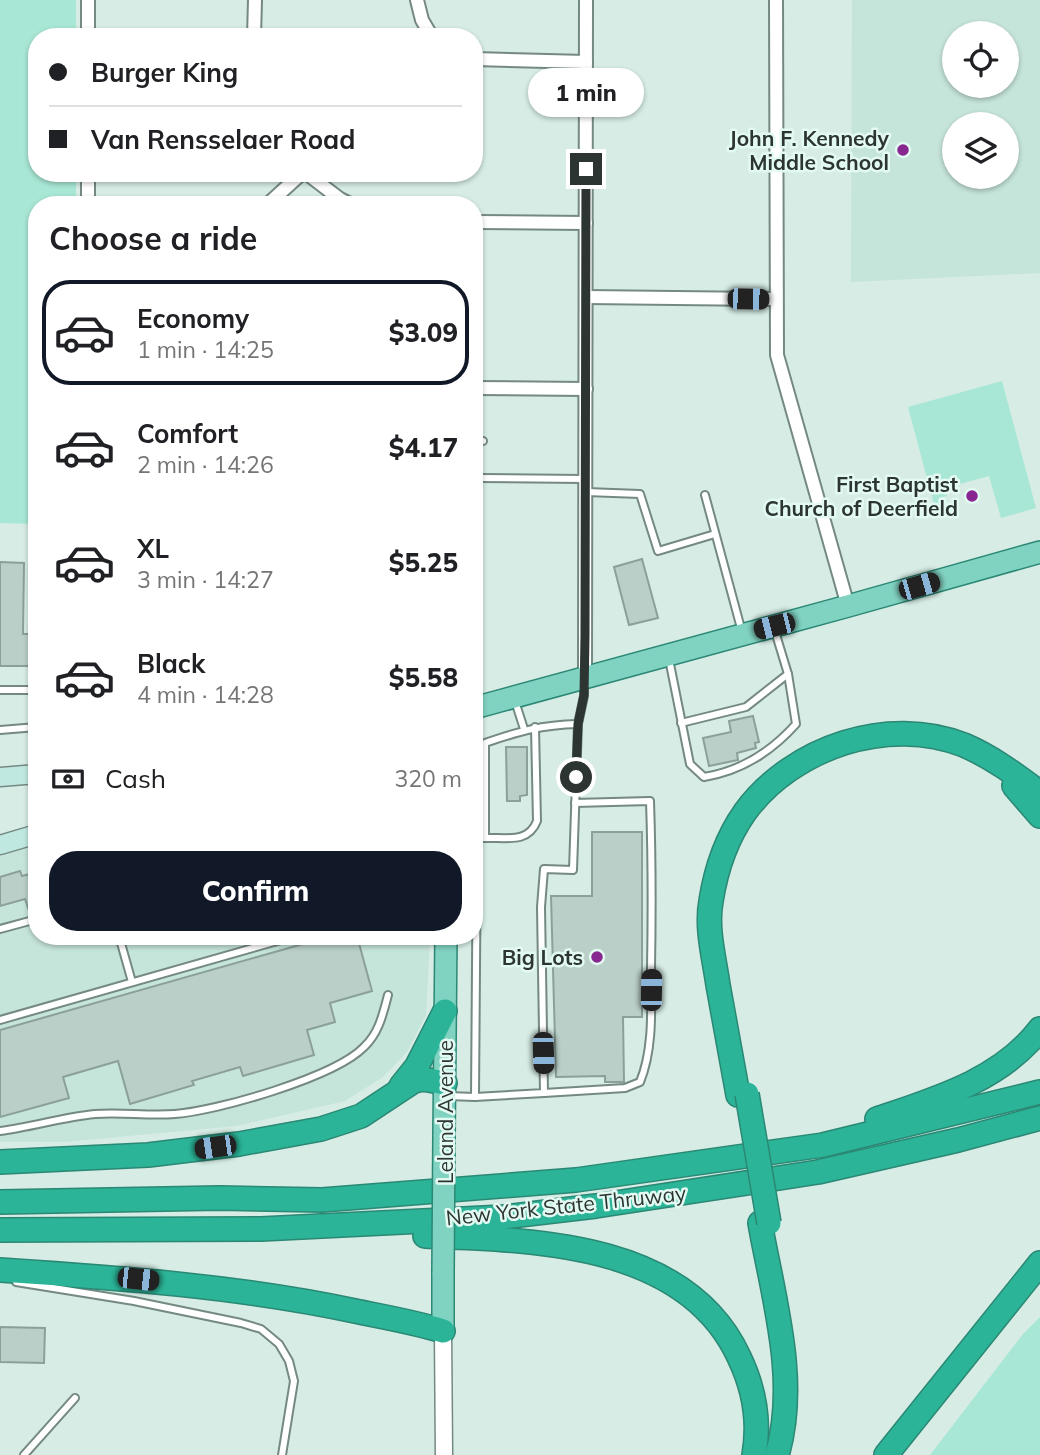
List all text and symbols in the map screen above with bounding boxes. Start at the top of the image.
map controls [942,21,1019,189]
button: locate [942,21,1019,98]
text: Burger King [91,56,238,89]
callout: 1 min [528,68,644,116]
text: 1 min [555,78,617,107]
button: layers [942,112,1019,189]
text: Van Rensselaer Road [91,123,355,156]
place label: John F. Kennedy Middle School [729,125,890,175]
marker: John F. Kennedy Middle School [895,142,911,158]
route end [570,153,602,185]
text: Choose a ride [49,218,257,258]
car [727,288,770,310]
icon: car [53,301,116,364]
text: Economy [137,302,249,335]
text: $3.09 [389,316,458,349]
text: 1 min · 14:25 [137,335,274,364]
icon: car [53,416,116,479]
text: Comfort [137,417,238,450]
text: $4.17 [389,431,458,464]
text: 2 min · 14:26 [137,450,274,479]
place label: First Baptist Church of Deerfield [765,471,958,521]
marker: First Baptist Church of Deerfield [964,488,980,504]
icon: car [53,531,116,594]
text: XL [137,532,169,565]
text: $5.25 [389,546,458,579]
text: 3 min · 14:27 [137,565,274,594]
car [896,570,943,602]
car [752,611,797,641]
icon: car [53,646,116,709]
text: Black [137,647,205,680]
text: $5.58 [389,661,458,694]
text: 4 min · 14:28 [137,680,274,709]
icon: cash [49,760,87,798]
route start [560,761,592,793]
text: Cash [105,762,166,795]
text: 320 m [394,764,462,793]
button: Confirm [49,851,462,931]
place label: Big Lots [502,944,583,970]
marker: Big Lots [589,949,605,965]
car [641,969,662,1011]
car [532,1032,555,1074]
street label: Leland Avenue [432,1040,458,1184]
car [193,1134,238,1160]
street label: New York State Thruway [445,1179,687,1231]
car [117,1266,160,1292]

